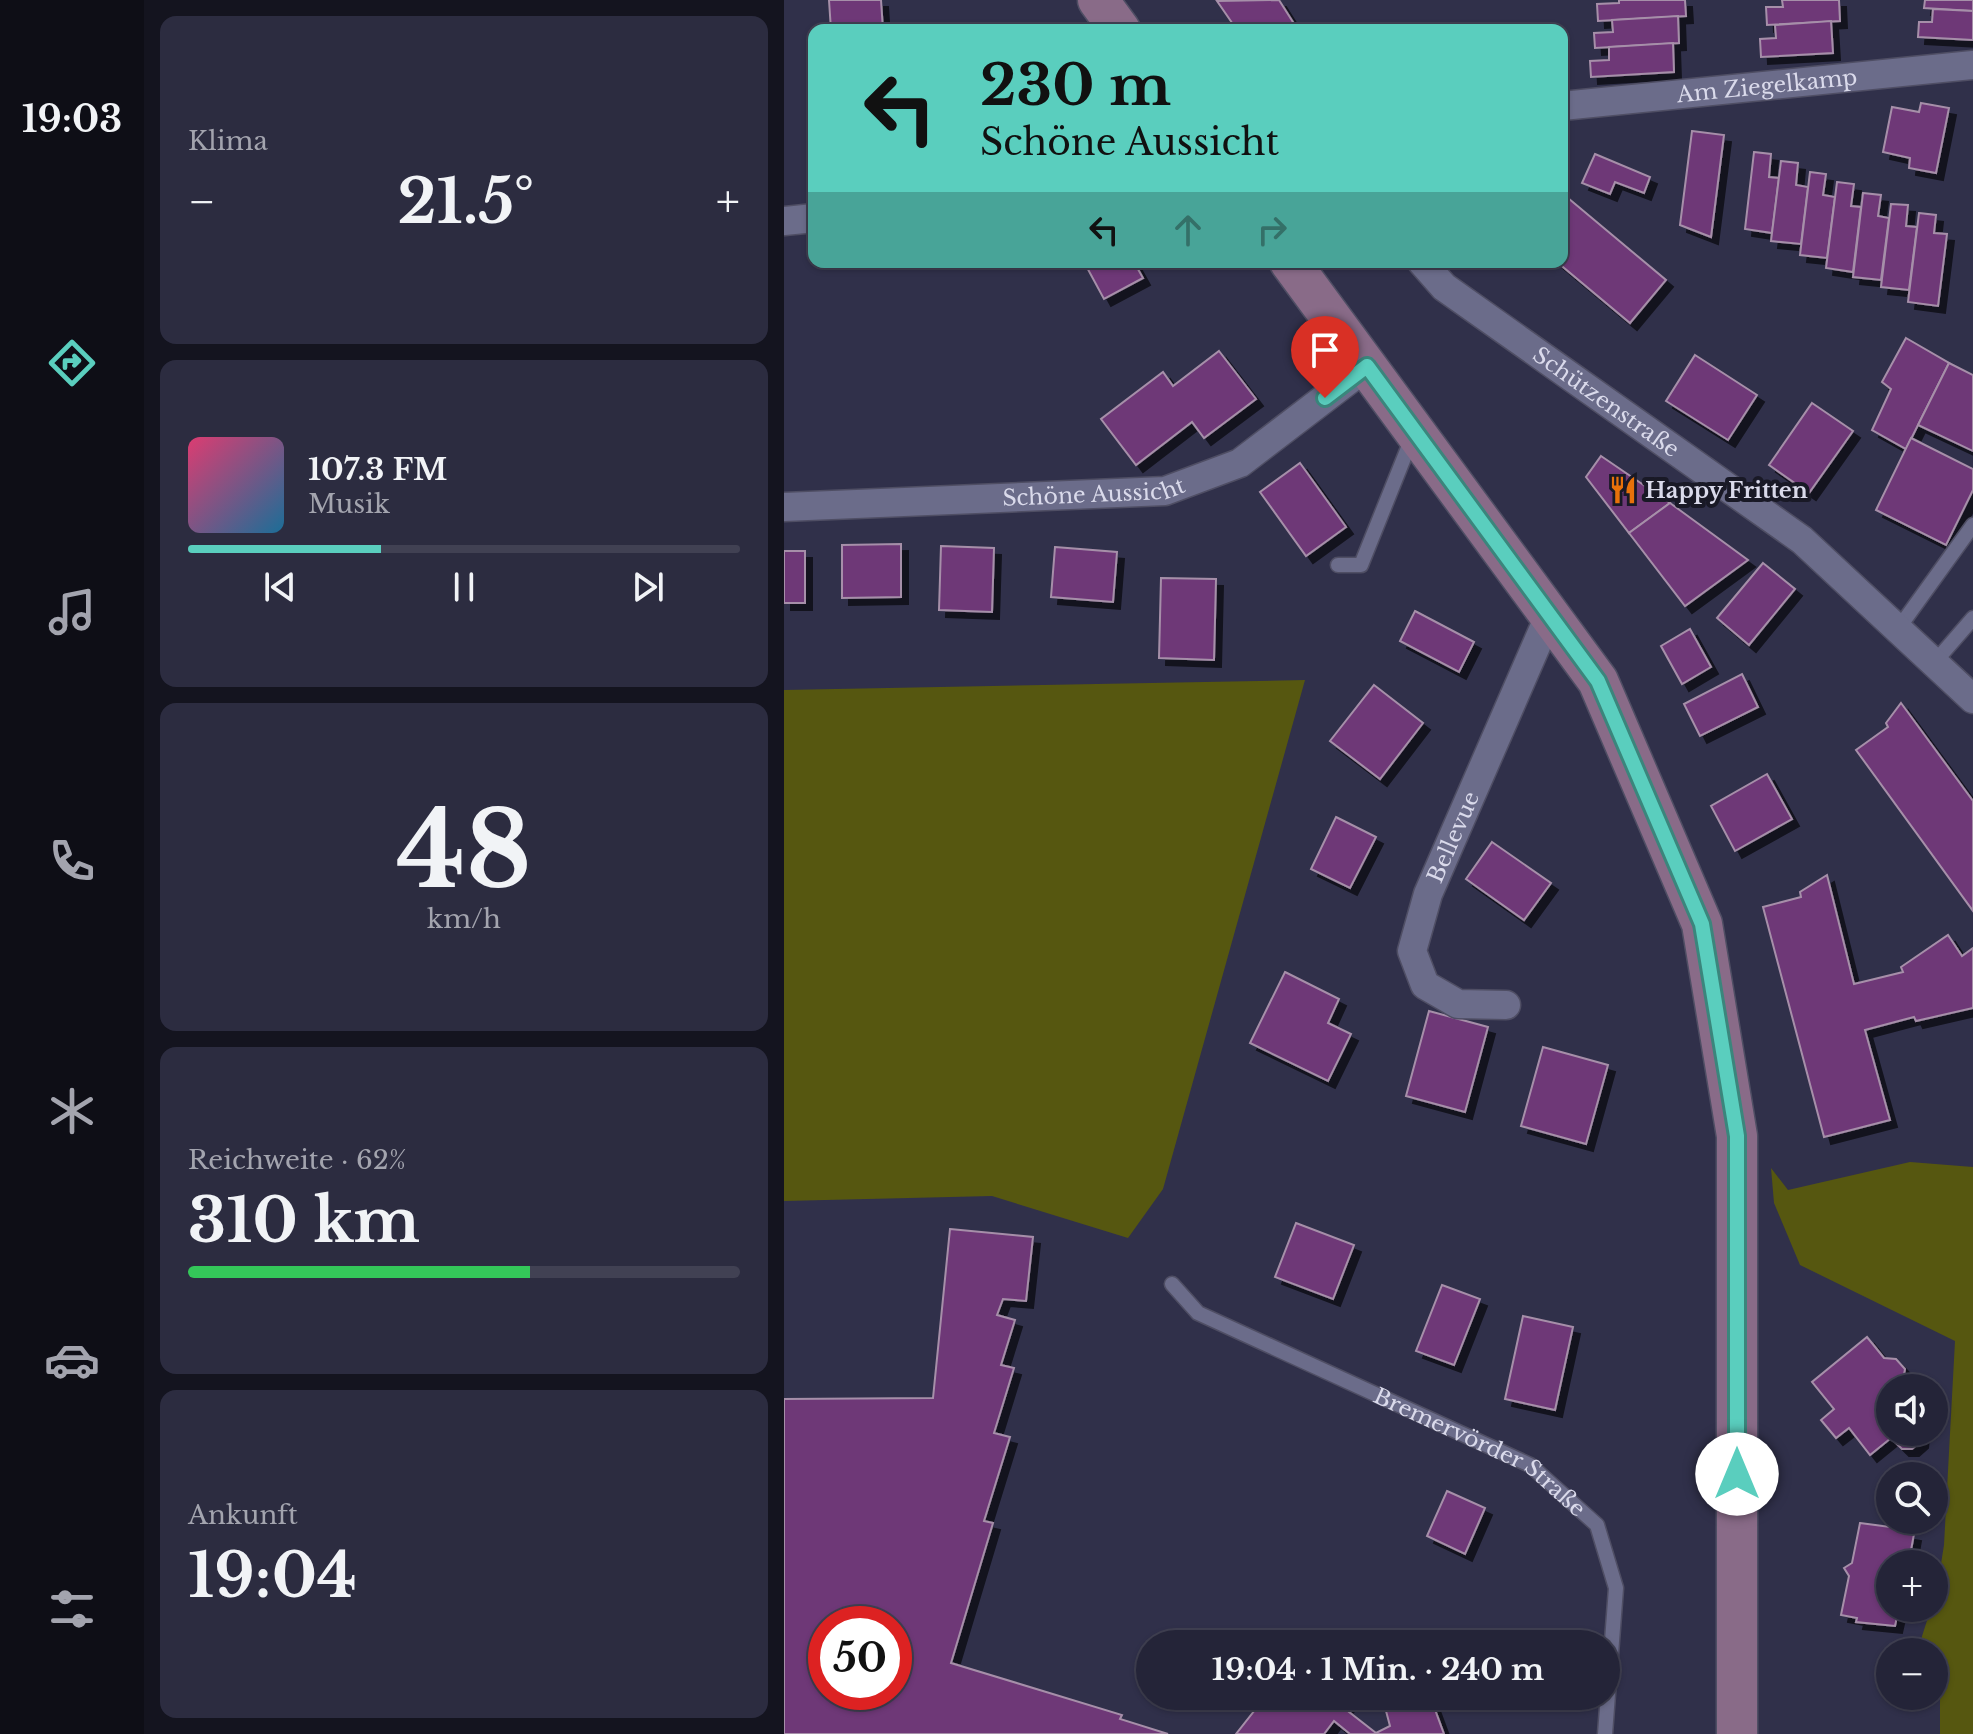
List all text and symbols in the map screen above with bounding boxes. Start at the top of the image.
text: 230 m [980,51,1171,120]
icon: left [848,56,952,160]
street label: Am Ziegelkamp [1675,63,1858,108]
text: 19:03 [22,97,122,142]
text: Schöne Aussicht [980,120,1279,165]
text: Klima [188,125,268,157]
text: 21.5° [398,165,534,239]
text: − [188,174,216,229]
text: + [716,174,740,229]
icon: left [1082,208,1126,252]
icon: ahead [1166,208,1210,252]
icon: right [1250,208,1294,252]
pin [1291,316,1359,398]
icon: arrive [1303,328,1347,372]
icon: directions [44,335,100,391]
street label: Schützenstraße [1528,341,1685,463]
text: 107.3 FM [308,451,447,488]
street label: Schöne Aussicht [1002,471,1189,511]
restaurant icon: Happy Fritten [1608,475,1638,505]
place label: Happy Fritten [1645,477,1808,504]
text: Musik [308,488,390,520]
icon: previous [258,565,302,609]
icon: pause [442,565,486,609]
icon: next [626,565,670,609]
icon: music [44,584,100,640]
text: 48 [396,786,532,915]
street label: Bellevue [1421,787,1485,887]
icon: phone [44,833,100,889]
text: km/h [427,903,501,935]
icon: climate [44,1083,100,1139]
text: Reichweite · 62% [188,1144,406,1176]
text: 310 km [188,1184,420,1258]
icon: car [44,1332,100,1388]
map controls [1876,1374,1948,1710]
button: sound [1876,1374,1948,1446]
street label: Bremervörder Straße [1369,1382,1591,1522]
position arrow [1695,1432,1779,1516]
button: search [1876,1462,1948,1534]
text: Ankunft [188,1499,298,1531]
text: 19:04 [188,1539,357,1613]
button: + [1876,1550,1948,1622]
icon: filters [44,1581,100,1637]
speed limit sign: 50 [808,1606,912,1710]
button: − [1876,1638,1948,1710]
text: 19:04 · 1 Min. · 240 m [1212,1651,1544,1688]

